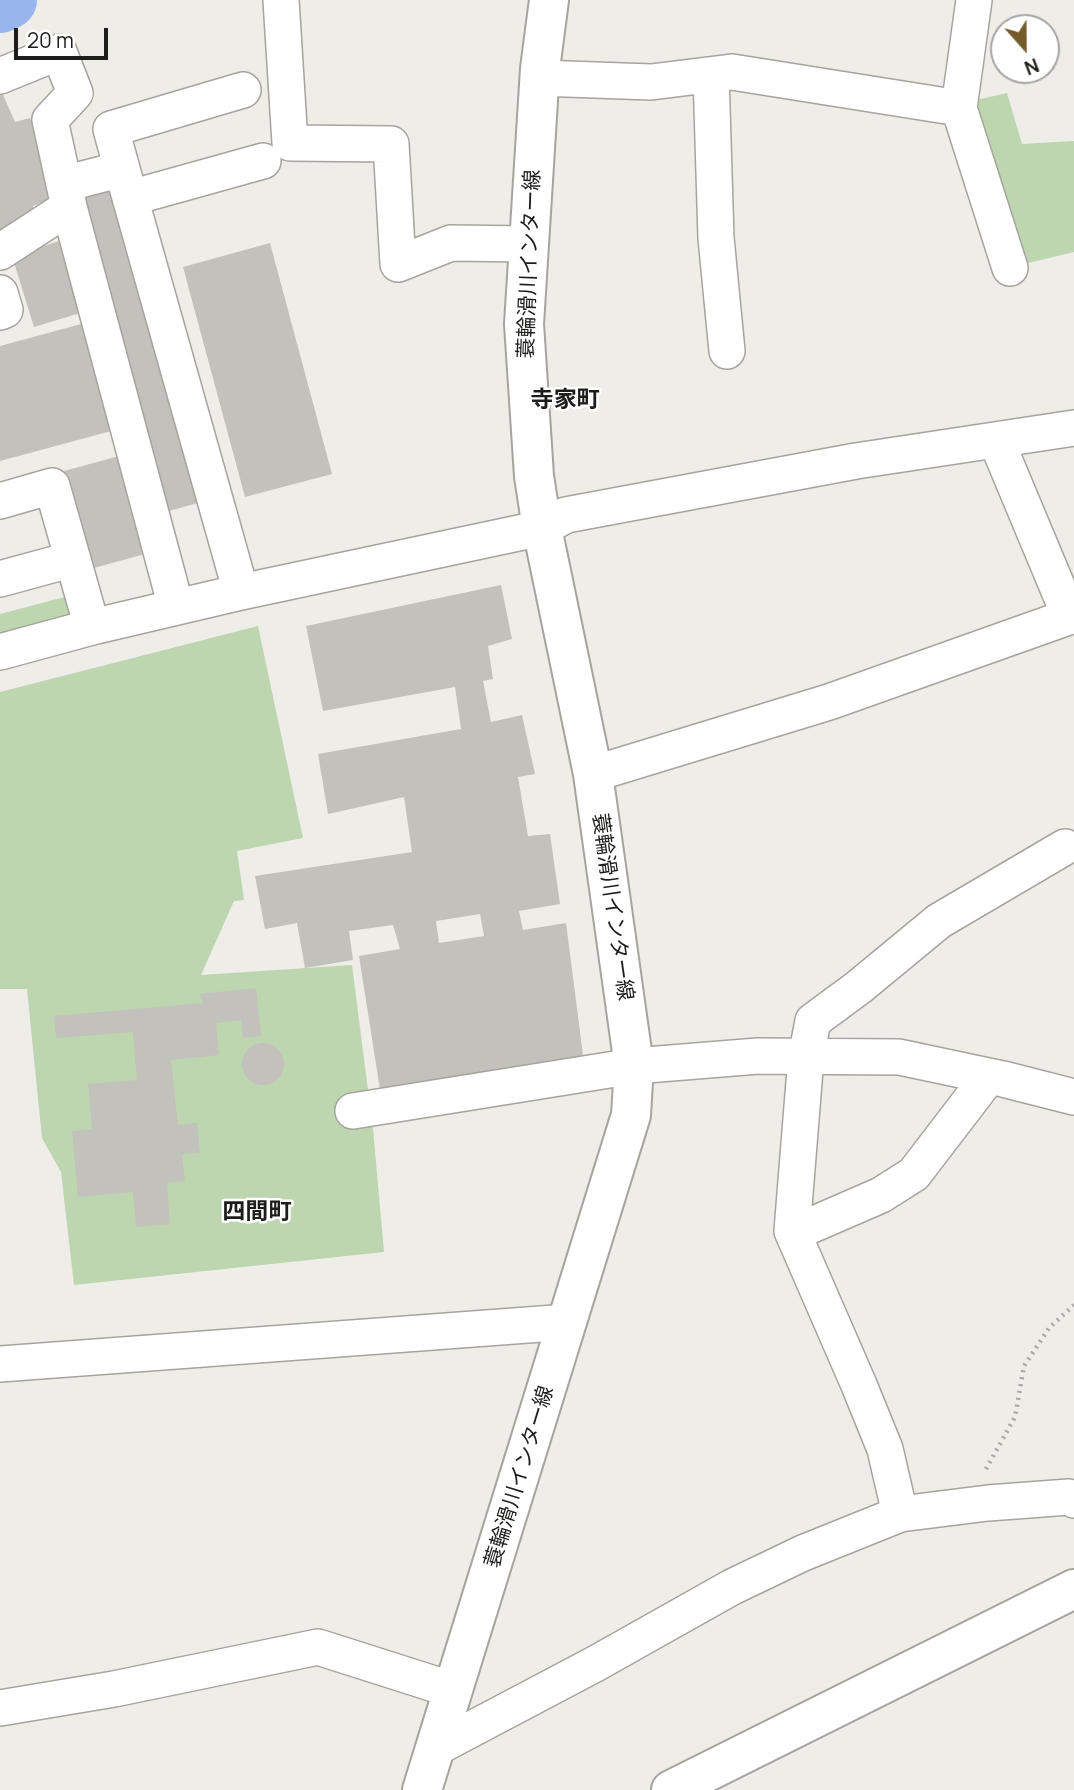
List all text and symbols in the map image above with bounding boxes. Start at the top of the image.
scale bar [18,14,112,58]
north arrow [990,14,1060,84]
text: 20 m [27,26,74,54]
text: N [1021,52,1043,81]
street label: 蓑輪滑川インター線 [514,169,546,359]
district label: 寺家町 [531,387,599,415]
street label: 蓑輪滑川インター線 [586,812,638,1002]
district label: 四間町 [223,1199,291,1227]
street label: 蓑輪滑川インター線 [480,1383,560,1571]

